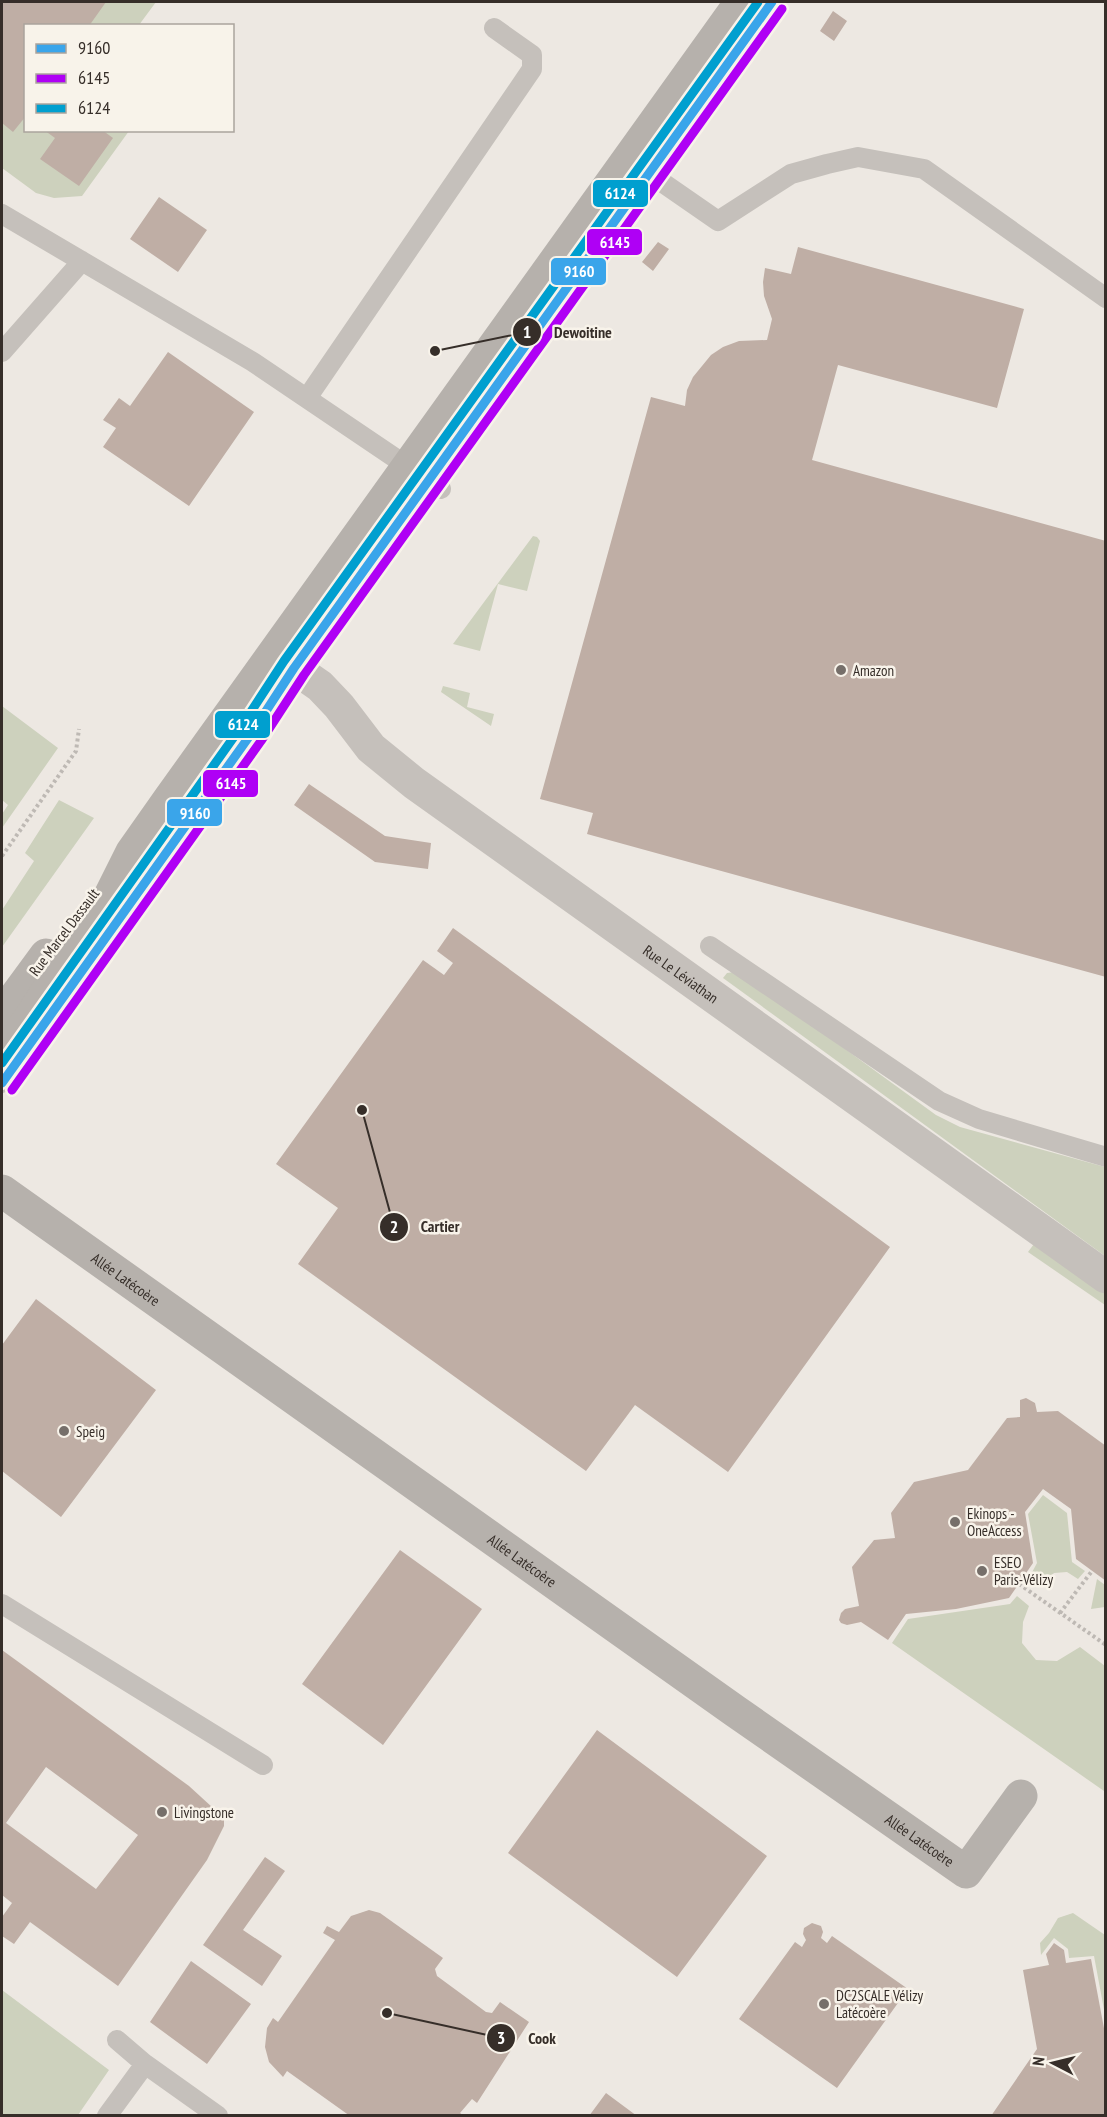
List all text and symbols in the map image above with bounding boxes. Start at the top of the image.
legend [24,24,234,132]
text: 9160 [78,36,110,59]
text: 6145 [78,66,110,89]
text: 6124 [78,96,110,119]
line badge: 6124 [592,179,649,208]
text: 6124 [605,183,636,203]
line badge: 6145 [586,228,643,256]
text: 6145 [600,232,630,252]
line badge: 9160 [550,257,607,286]
text: 9160 [564,261,595,281]
callout: Dewoitine [512,315,624,349]
text: 1 [523,320,531,343]
text: Dewoitine [554,322,612,342]
place label: Amazon [853,661,894,680]
marker: Amazon [834,663,848,677]
line badge: 6124 [214,710,271,739]
text: 6124 [228,714,259,734]
line badge: 6145 [202,769,259,798]
text: 6145 [216,773,246,793]
line badge: 9160 [166,798,223,827]
text: 9160 [180,803,211,823]
street label: Rue Marcel Dassault [25,884,103,980]
street label: Rue Le Léviathan [640,940,722,1007]
callout: Cartier [379,1210,471,1244]
text: 2 [390,1215,398,1238]
text: Cartier [421,1216,460,1236]
street label: Allée Latécoère [88,1248,164,1310]
place label: Speig [76,1422,105,1441]
marker: Speig [57,1424,71,1438]
place label: Ekinops - OneAccess [967,1504,1021,1540]
marker: Ekinops - OneAccess [948,1515,962,1529]
street label: Allée Latécoère [484,1529,560,1591]
place label: ESEO Paris-Vélizy [994,1553,1054,1589]
marker: ESEO Paris-Vélizy [975,1564,989,1578]
place label: Livingstone [174,1803,234,1822]
marker: Livingstone [155,1805,169,1819]
street label: Allée Latécoère [882,1809,958,1870]
place label: DC2SCALE Vélizy Latécoère [836,1986,923,2022]
marker: DC2SCALE Vélizy Latécoère [817,1997,831,2011]
callout: Cook [486,2021,567,2055]
text: 3 [497,2026,505,2049]
text: Cook [528,2028,556,2048]
north arrow [1023,2033,1083,2093]
text: N [1028,2056,1049,2067]

